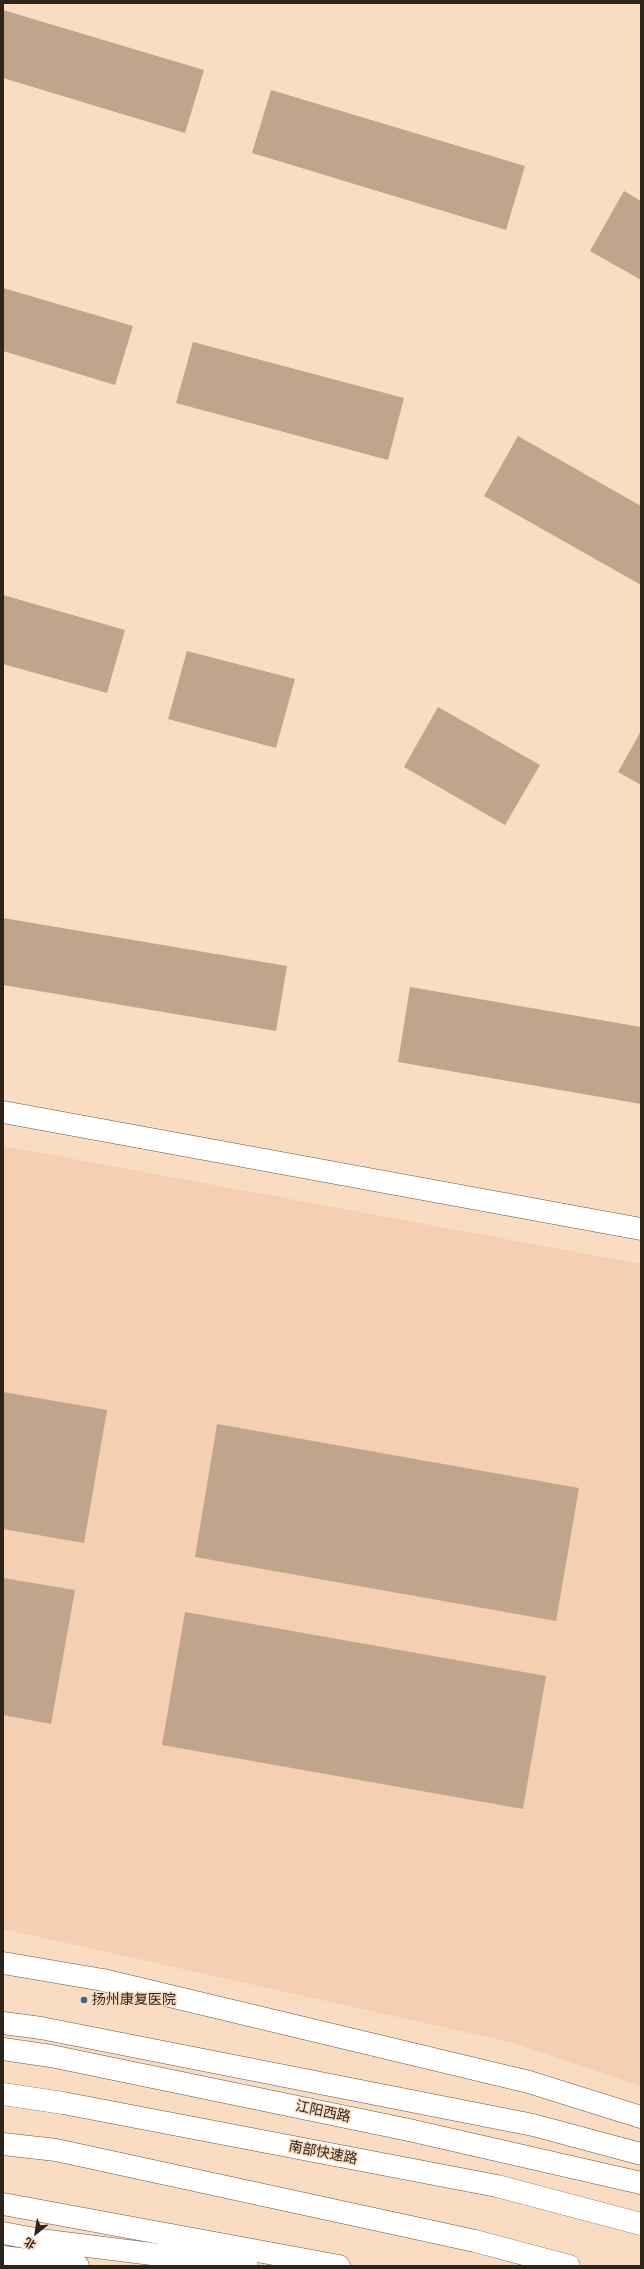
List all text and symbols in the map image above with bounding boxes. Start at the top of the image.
place label: 扬州康复医院 [92,1992,176,2008]
marker: 扬州康复医院 [79,1995,89,2005]
street label: 江阳西路 [294,2098,352,2126]
street label: 南部快速路 [287,2138,359,2168]
north arrow [16,2213,56,2253]
text: 北 [21,2235,38,2253]

